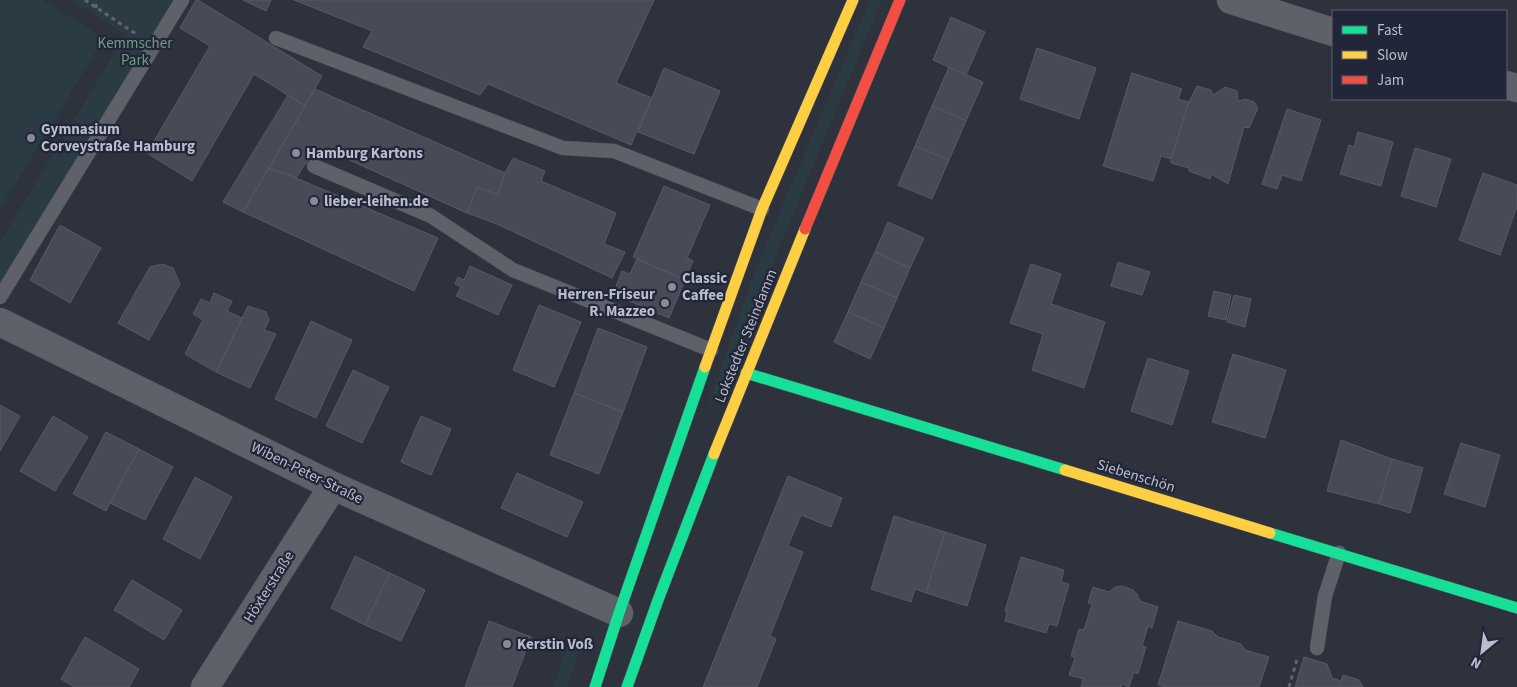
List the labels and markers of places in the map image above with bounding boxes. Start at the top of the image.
place label: Gymnasium Corveystraße Hamburg [41,119,195,157]
marker: Gymnasium Corveystraße Hamburg [25,132,37,144]
place label: Hamburg Kartons [306,143,423,164]
marker: Hamburg Kartons [290,147,302,159]
place label: lieber-leihen.de [324,191,429,212]
marker: lieber-leihen.de [308,195,320,207]
place label: Classic Caffee [682,268,727,306]
marker: Classic Caffee [666,281,678,293]
place label: Herren-Friseur R. Mazzeo [557,284,655,322]
marker: Herren-Friseur R. Mazzeo [659,297,671,309]
place label: Kerstin Voß [517,634,594,655]
marker: Kerstin Voß [501,638,513,650]

